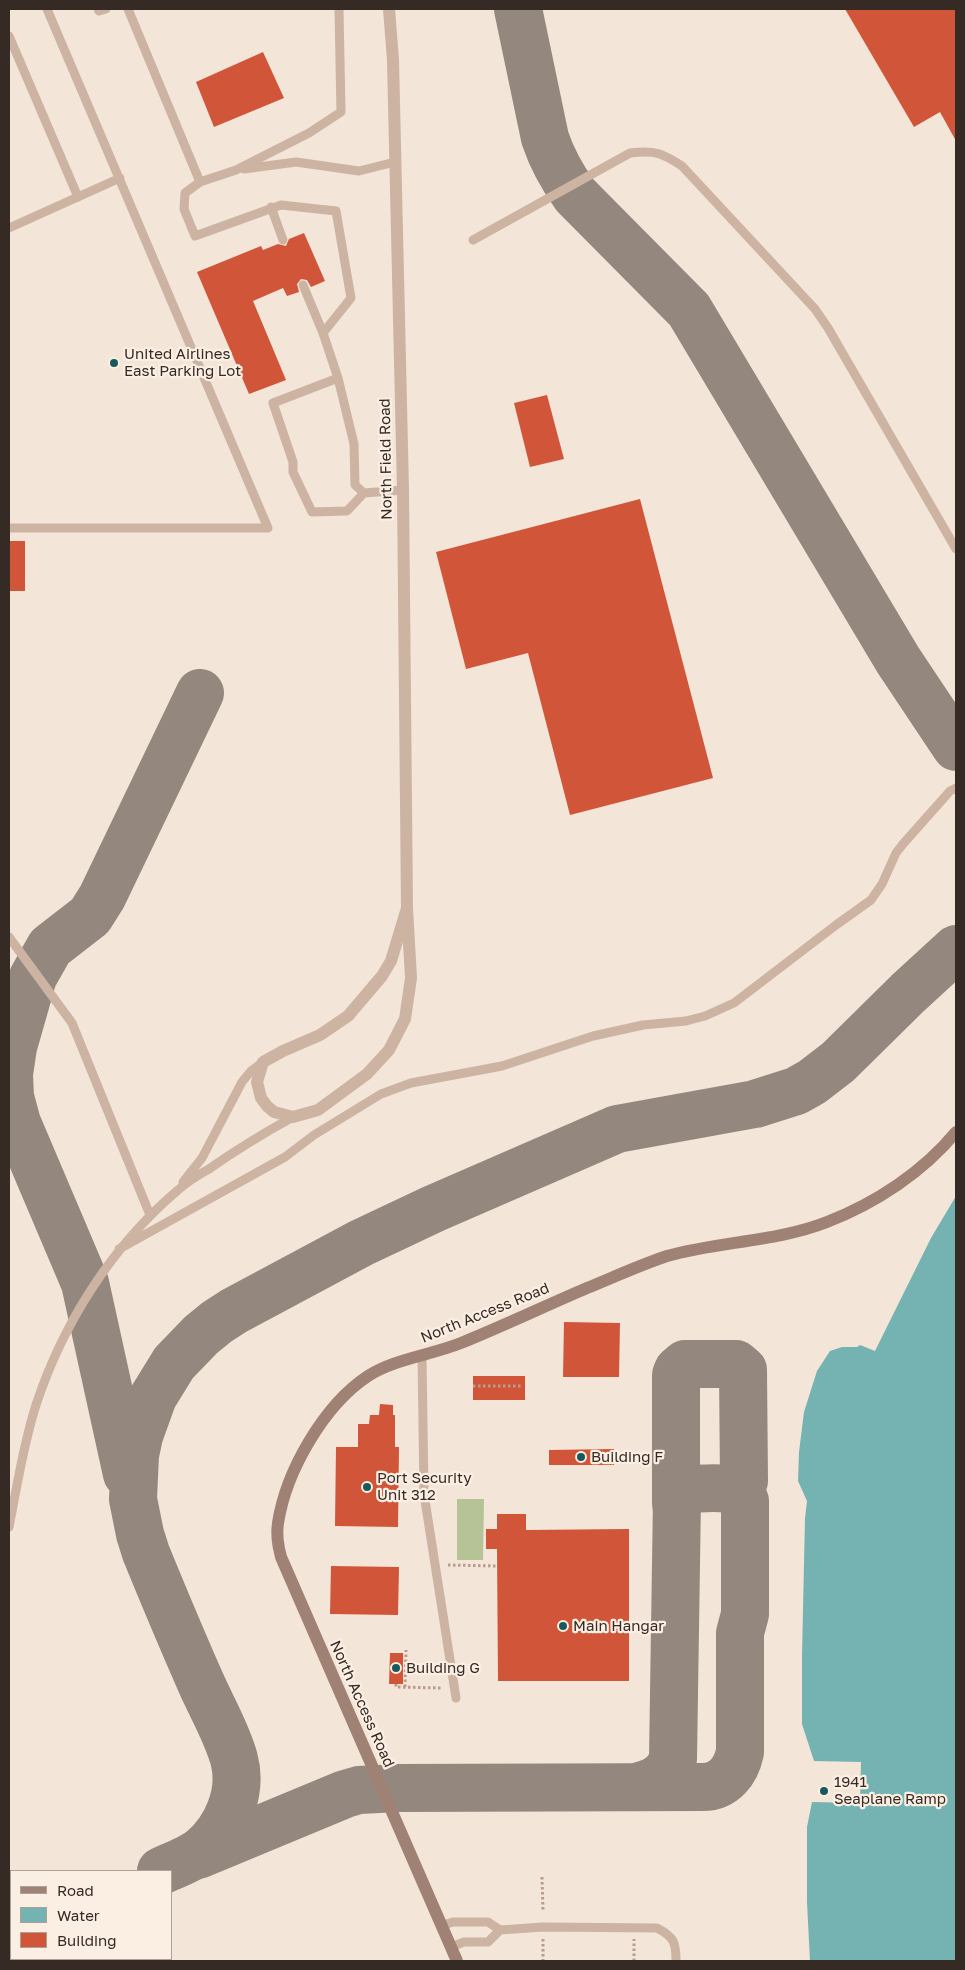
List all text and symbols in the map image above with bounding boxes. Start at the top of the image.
place label: United Airlines East Parking Lot [124,345,241,380]
marker: United Airlines East Parking Lot [108,357,120,369]
street label: North Field Road [376,398,396,520]
street label: North Access Road [418,1279,552,1347]
place label: Building F [591,1448,663,1466]
marker: Building F [575,1451,587,1463]
place label: Port Security Unit 312 [377,1469,472,1504]
marker: Port Security Unit 312 [361,1481,373,1493]
place label: Main Hangar [573,1617,664,1635]
marker: Main Hangar [557,1620,569,1632]
street label: North Access Road [326,1638,398,1770]
place label: Building G [406,1659,480,1677]
marker: Building G [390,1662,402,1674]
place label: 1941 Seaplane Ramp [834,1773,946,1808]
marker: 1941 Seaplane Ramp [818,1785,830,1797]
legend [10,1870,172,1960]
text: Road [57,1881,94,1899]
text: Water [57,1906,100,1924]
text: Building [57,1931,117,1949]

